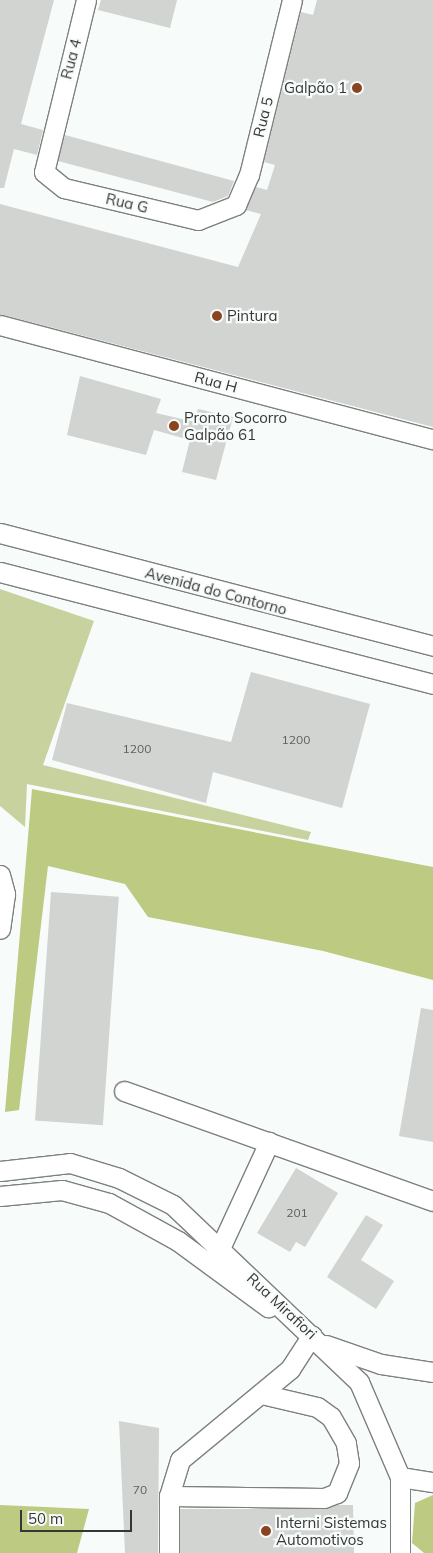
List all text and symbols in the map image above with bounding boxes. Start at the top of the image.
street label: Rua 4 [57,37,85,81]
place label: Galpão 1 [284,79,347,97]
marker: Galpão 1 [351,82,363,94]
street label: Rua 5 [249,95,277,139]
street label: Rua G [104,189,150,217]
place label: Pintura [227,307,277,325]
marker: Pintura [211,310,223,322]
street label: Rua H [193,368,239,396]
place label: Pronto Socorro Galpão 61 [184,408,287,443]
marker: Pronto Socorro Galpão 61 [168,420,180,432]
street label: Avenida do Contorno [143,563,289,619]
house number: 1200 [282,733,310,747]
house number: 1200 [123,742,151,756]
house number: 201 [286,1206,308,1220]
street label: Rua Mirafiori [243,1269,321,1343]
house number: 70 [133,1483,147,1497]
scale bar [22,1500,135,1532]
text: 50 m [28,1509,63,1528]
place label: Interni Sistemas Automotivos [276,1513,387,1548]
marker: Interni Sistemas Automotivos [260,1525,272,1537]

